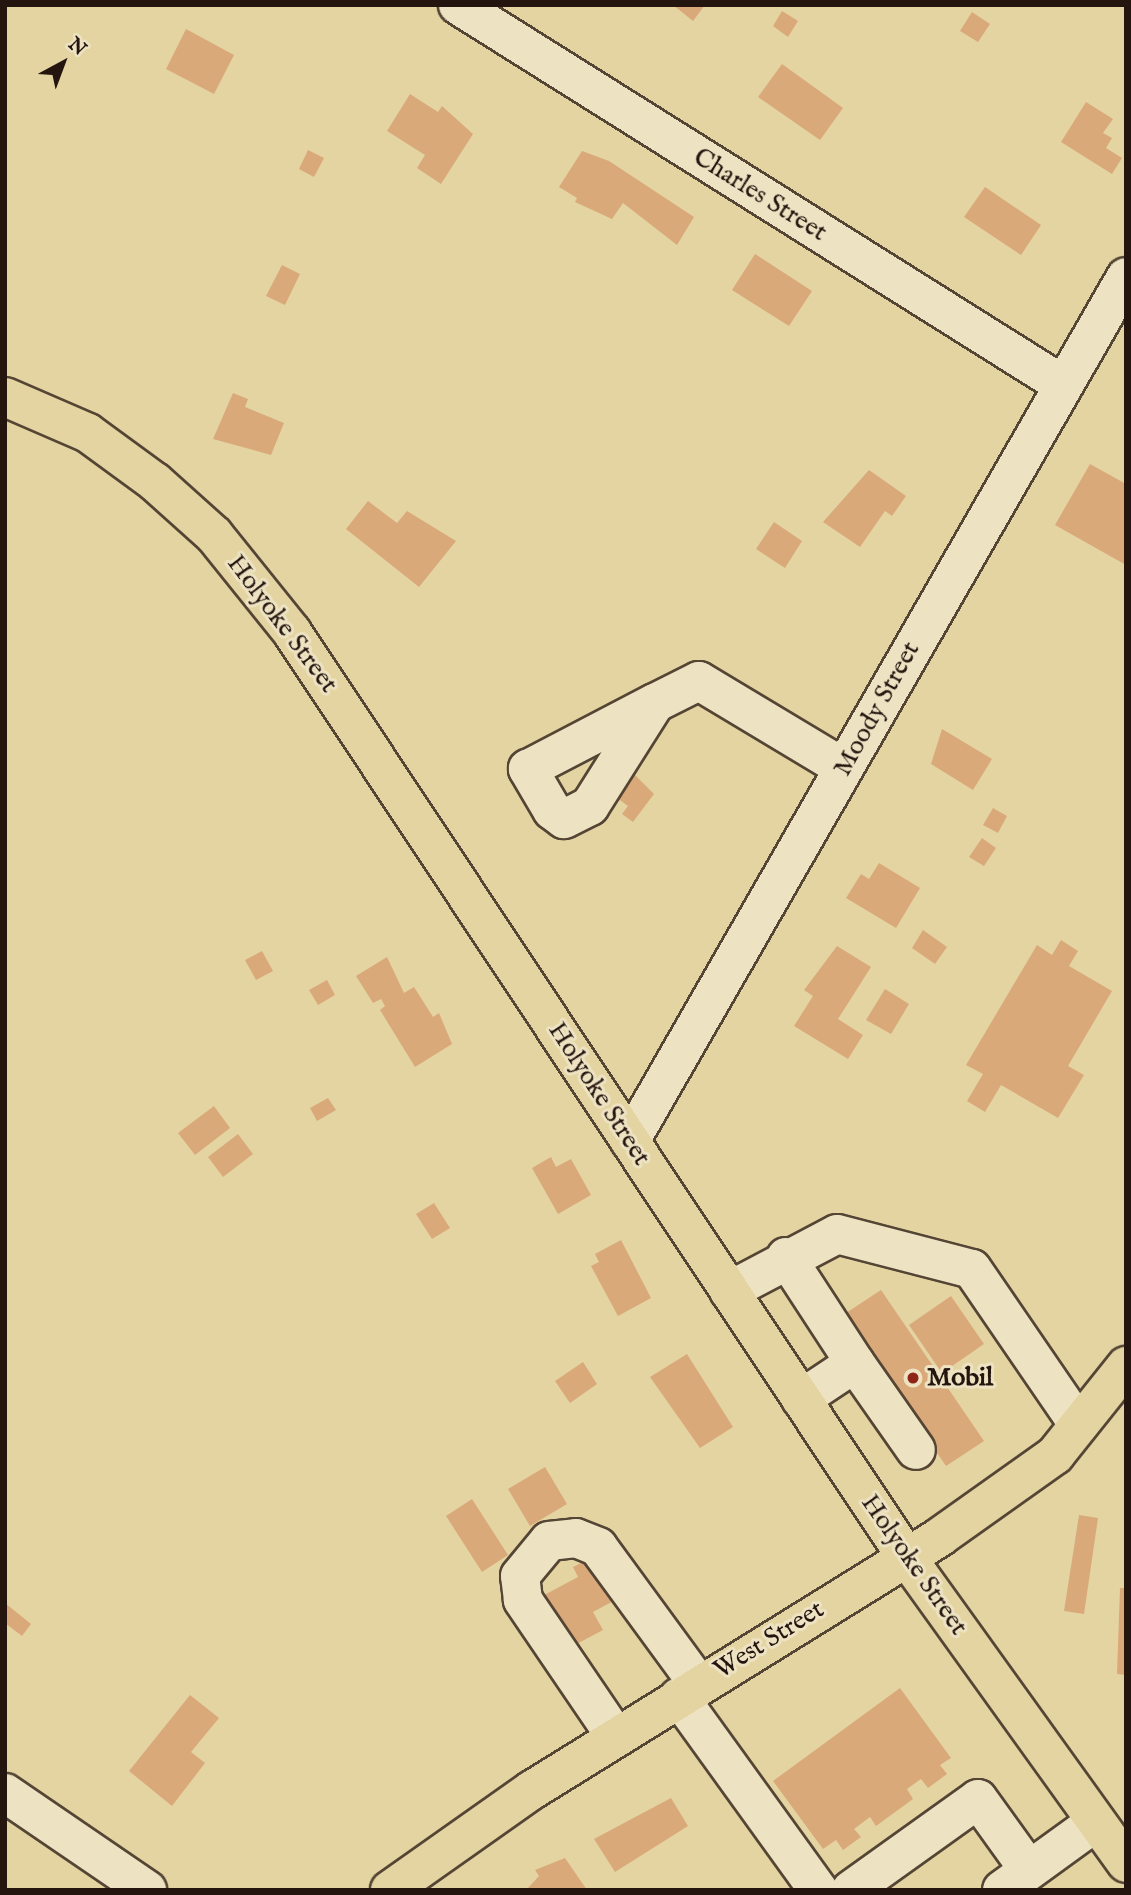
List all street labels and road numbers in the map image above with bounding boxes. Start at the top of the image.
street label: Charles Street [687,142,833,248]
street label: Holyoke Street [220,549,344,699]
street label: Moody Street [827,636,927,782]
street label: Holyoke Street [541,1016,657,1172]
street label: Holyoke Street [854,1489,974,1641]
street label: West Street [708,1594,830,1686]

